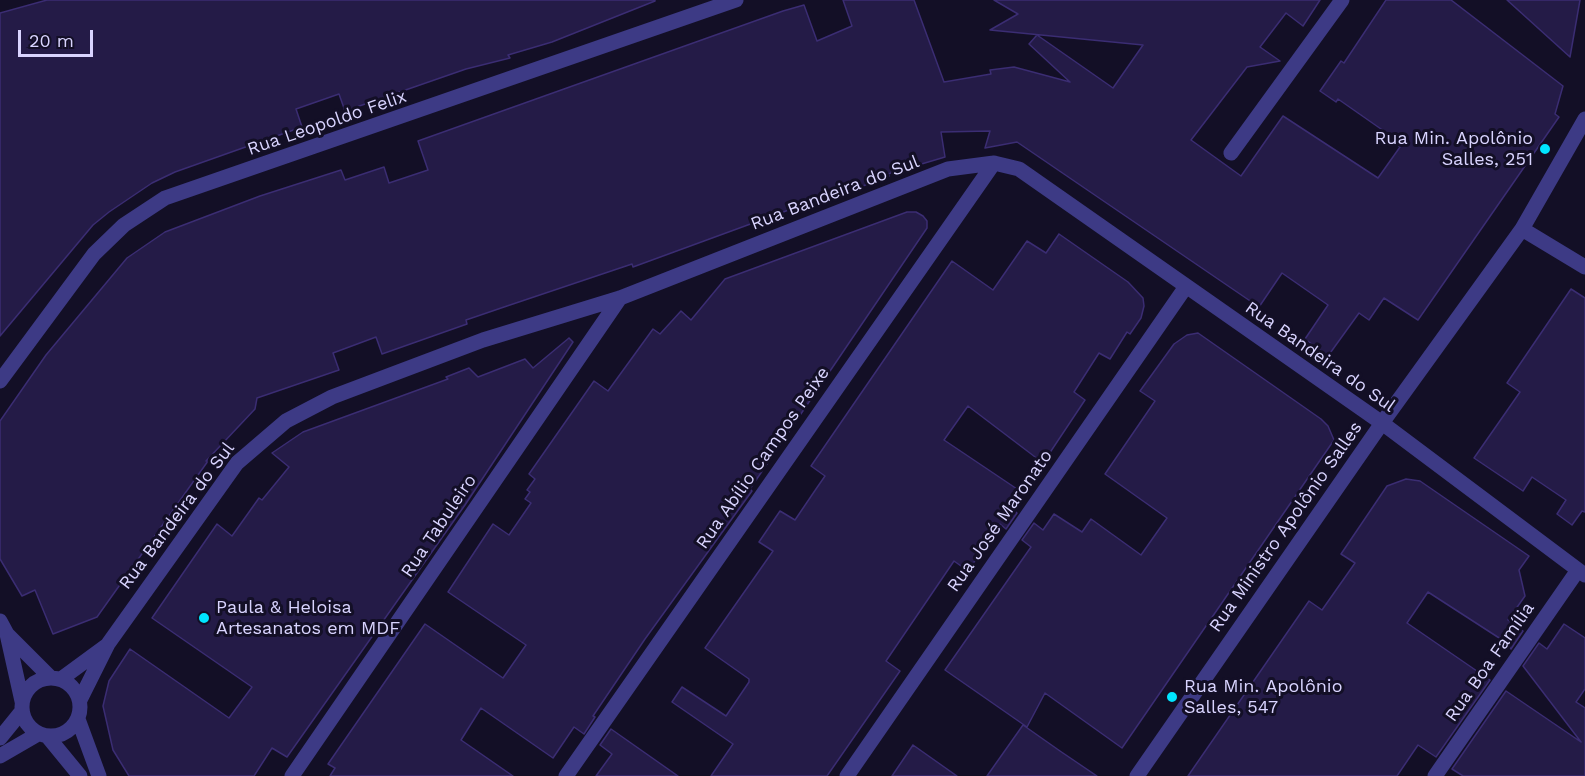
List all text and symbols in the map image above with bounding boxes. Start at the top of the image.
scale bar [21,18,96,56]
text: 20 m [29,30,74,51]
street label: Rua Leopoldo Felix [245,86,409,160]
place label: Rua Min. Apolônio Salles, 251 [1375,128,1533,170]
marker: Rua Min. Apolônio Salles, 251 [1538,142,1552,156]
street label: Rua Bandeira do Sul [748,151,922,235]
street label: Rua Bandeira do Sul [1241,297,1399,417]
street label: Rua Abílio Campos Peixe [692,363,834,553]
street label: Rua Ministro Apolônio Salles [1205,418,1367,636]
street label: Rua Bandeira do Sul [115,438,239,594]
street label: Rua José Maronato [943,446,1057,596]
street label: Rua Tabuleiro [397,470,481,582]
place label: Paula & Heloisa Artesanatos em MDF [216,597,400,640]
street label: Rua Boa Família [1441,598,1539,726]
marker: Paula & Heloisa Artesanatos em MDF [197,611,211,625]
place label: Rua Min. Apolônio Salles, 547 [1184,676,1342,718]
marker: Rua Min. Apolônio Salles, 547 [1165,690,1179,704]

